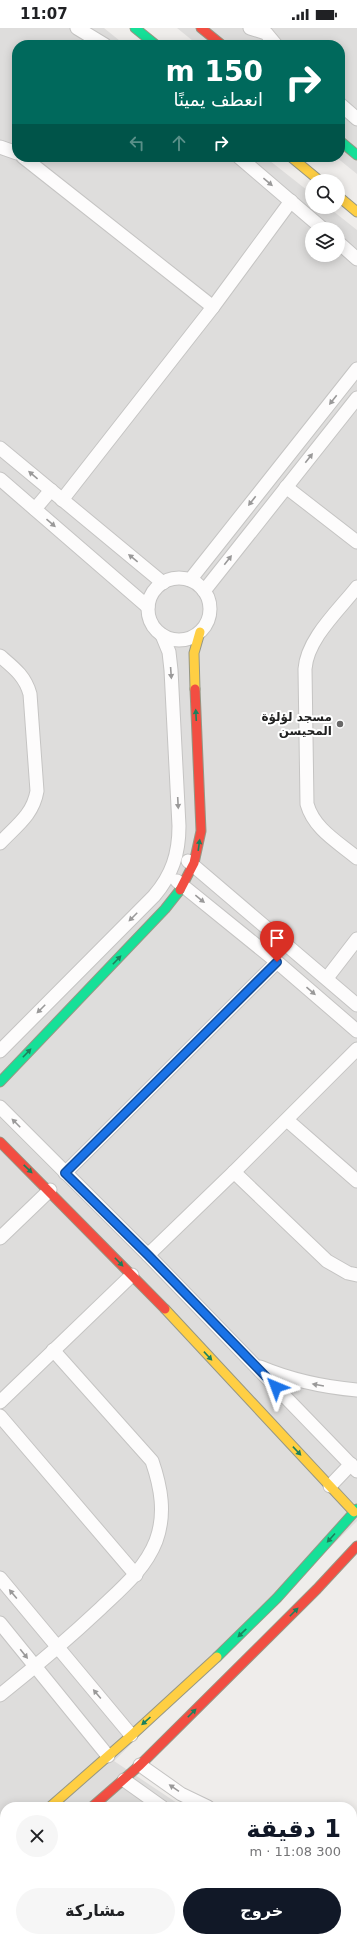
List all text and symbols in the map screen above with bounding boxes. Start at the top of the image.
text: 11:07 [20,5,68,23]
text: 150 m [166,55,263,88]
icon: right [277,56,329,108]
text: انعطف يمينًا [173,89,263,110]
icon: left [126,132,148,154]
icon: ahead [168,132,190,154]
icon: right [210,132,232,154]
map controls [305,174,345,262]
button: search [305,174,345,214]
one-way arrow [263,178,274,187]
button: layers [305,222,345,262]
one-way arrow [328,394,337,405]
one-way arrow [305,453,313,464]
one-way arrow [27,471,38,480]
one-way arrow [248,496,256,507]
one-way arrow [46,518,56,527]
one-way arrow [128,554,138,562]
one-way arrow [224,555,232,566]
one-way arrow [168,667,175,679]
one-way arrow [192,709,199,721]
place label: مسجد لؤلؤة المحيسن [261,710,332,738]
marker: مسجد لؤلؤة المحيسن [335,719,345,729]
one-way arrow [175,797,181,810]
one-way arrow [196,839,202,851]
one-way arrow [195,894,205,903]
one-way arrow [128,912,138,922]
pin [260,921,294,962]
icon: arrive [266,927,288,949]
one-way arrow [112,955,122,965]
one-way arrow [306,986,315,995]
one-way arrow [36,1004,46,1014]
one-way arrow [22,1049,31,1058]
one-way arrow [11,1118,21,1128]
one-way arrow [23,1164,33,1174]
one-way arrow [114,1257,124,1267]
one-way arrow [204,1351,213,1361]
position arrow [255,1366,297,1408]
one-way arrow [312,1382,324,1388]
one-way arrow [293,1446,302,1456]
one-way arrow [327,1534,336,1543]
one-way arrow [9,1589,18,1600]
one-way arrow [289,1607,299,1617]
one-way arrow [237,1628,247,1638]
one-way arrow [20,1648,29,1659]
one-way arrow [92,1689,101,1700]
one-way arrow [187,1708,197,1718]
one-way arrow [141,1716,151,1726]
one-way arrow [168,1785,180,1792]
button: close [16,1815,58,1857]
text: 1 دقيقة [246,1815,341,1843]
text: 300 m · 11:08 [250,1844,341,1859]
button: مشاركة [16,1888,175,1934]
button: خروج [183,1888,341,1934]

